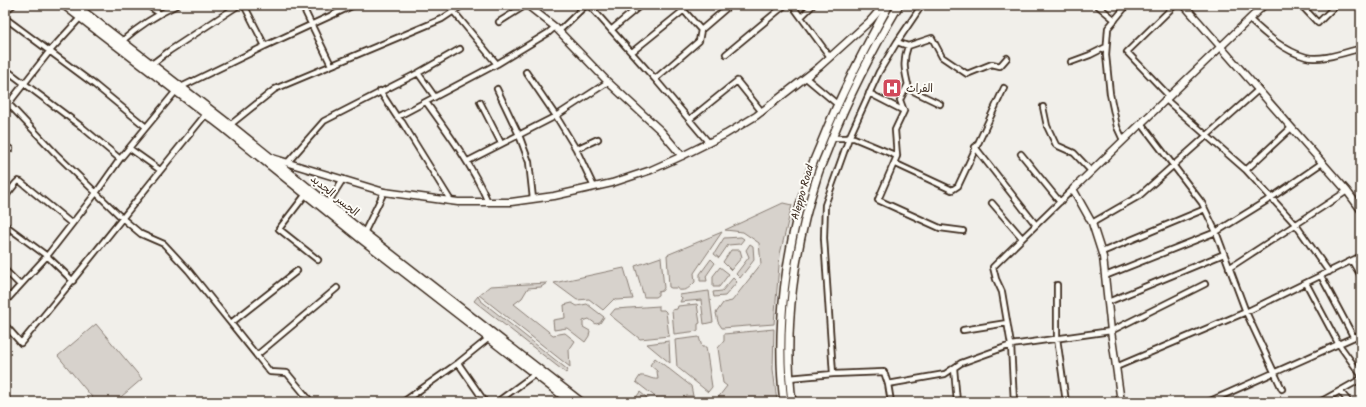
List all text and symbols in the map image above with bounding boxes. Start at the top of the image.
hospital icon: الفرات [881,77,903,99]
place label: الفرات [906,80,933,98]
street label: Aleppo Road [787,162,820,222]
street label: الجسر الجديد [306,170,363,221]

